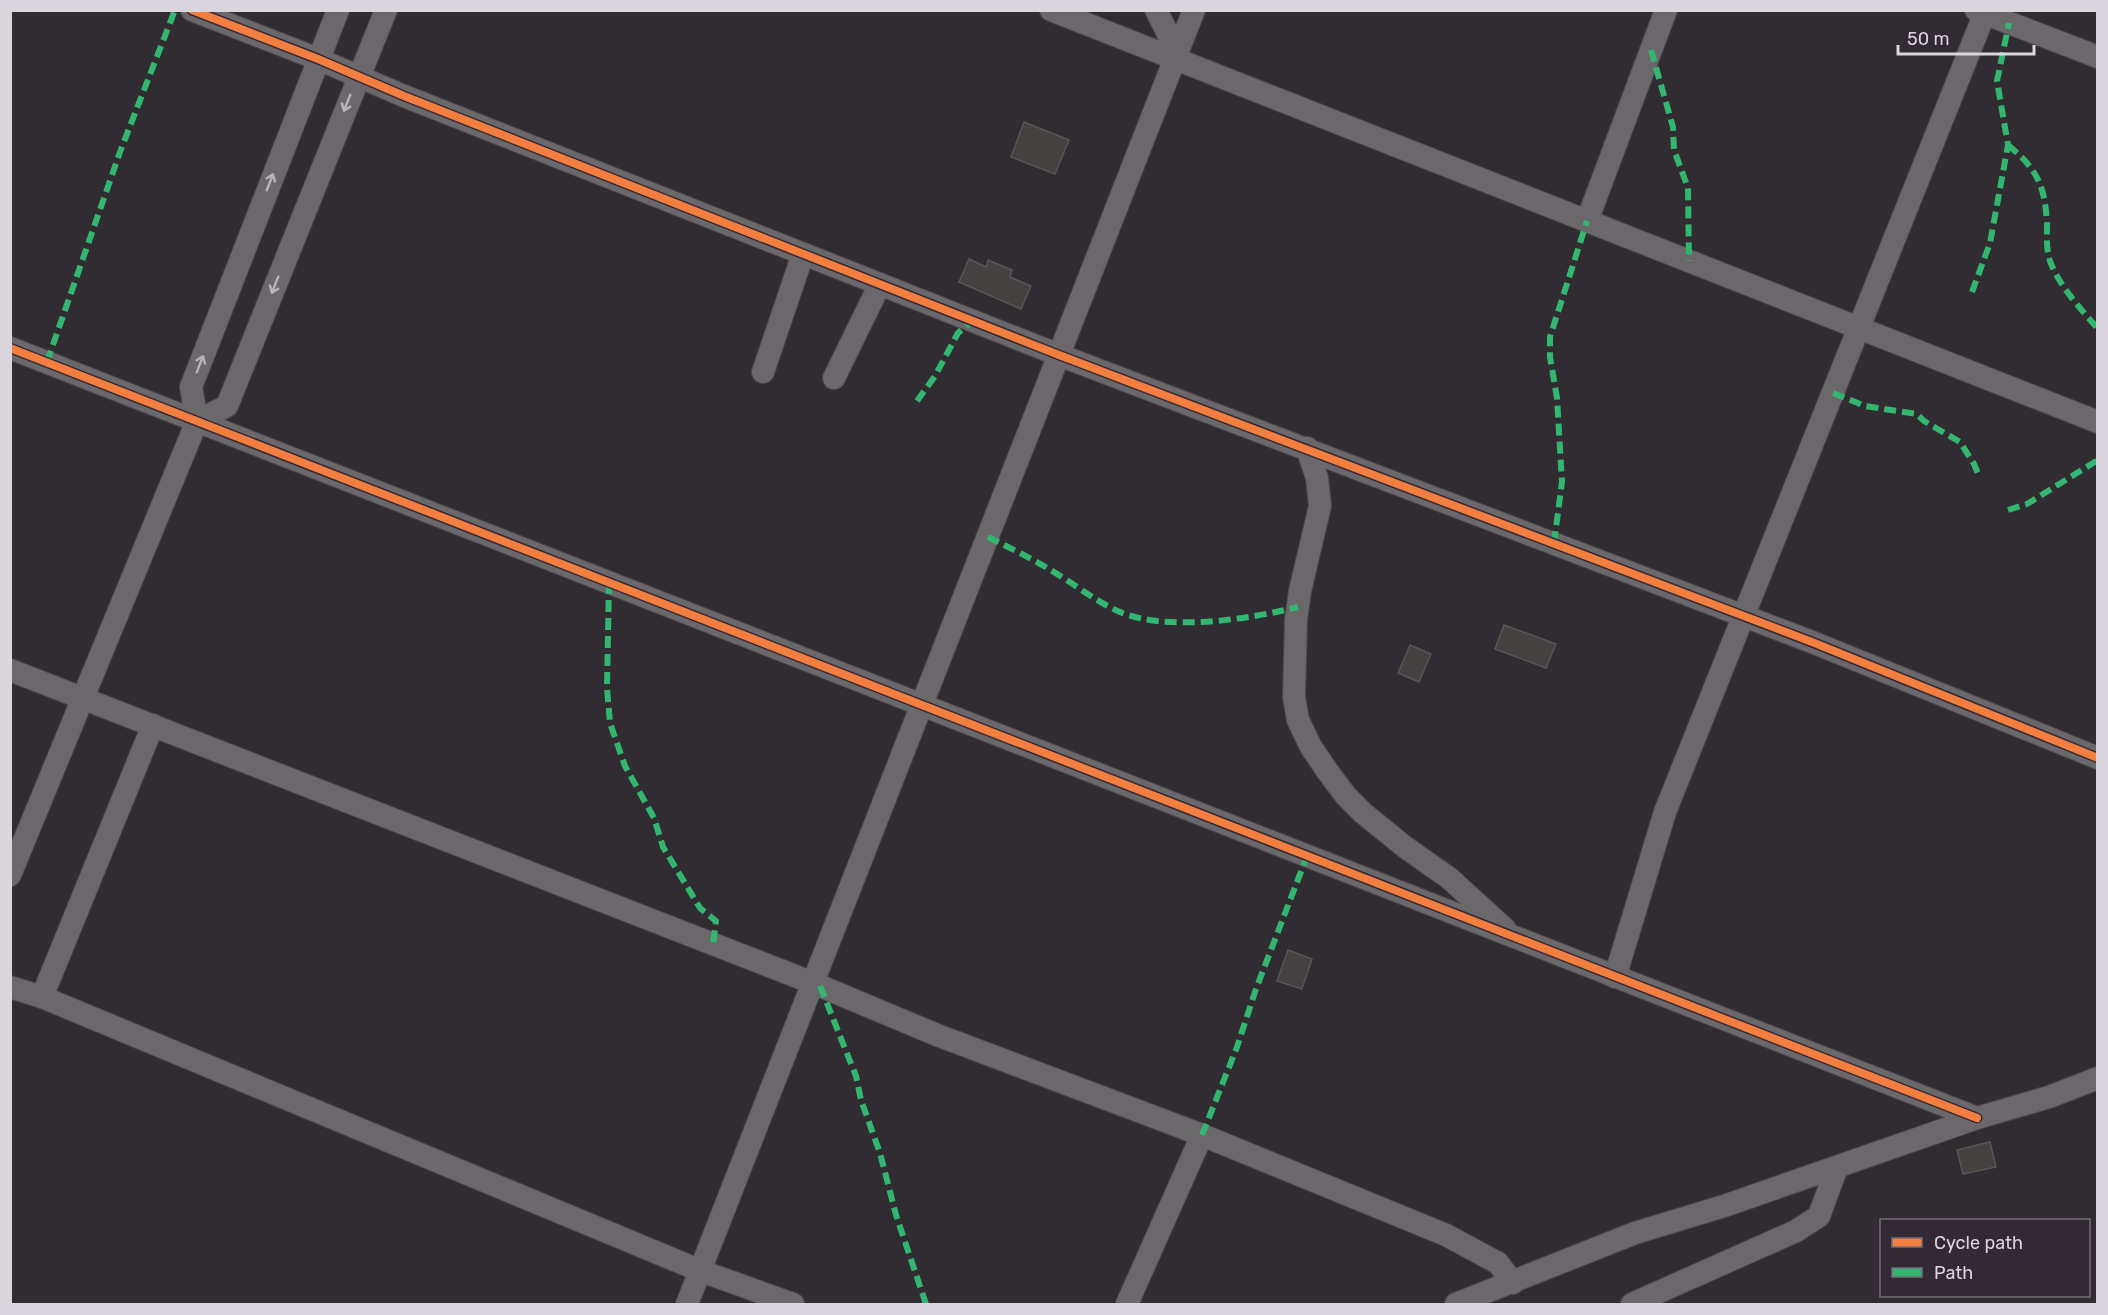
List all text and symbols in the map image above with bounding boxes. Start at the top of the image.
scale bar [1898,18,2034,56]
text: 50 m [1907,28,1950,50]
one-way arrow [341,94,352,112]
one-way arrow [266,173,277,192]
one-way arrow [269,275,280,293]
one-way arrow [195,355,206,374]
legend [1880,1219,2090,1297]
text: Cycle path [1934,1232,2023,1254]
text: Path [1934,1262,1973,1284]

